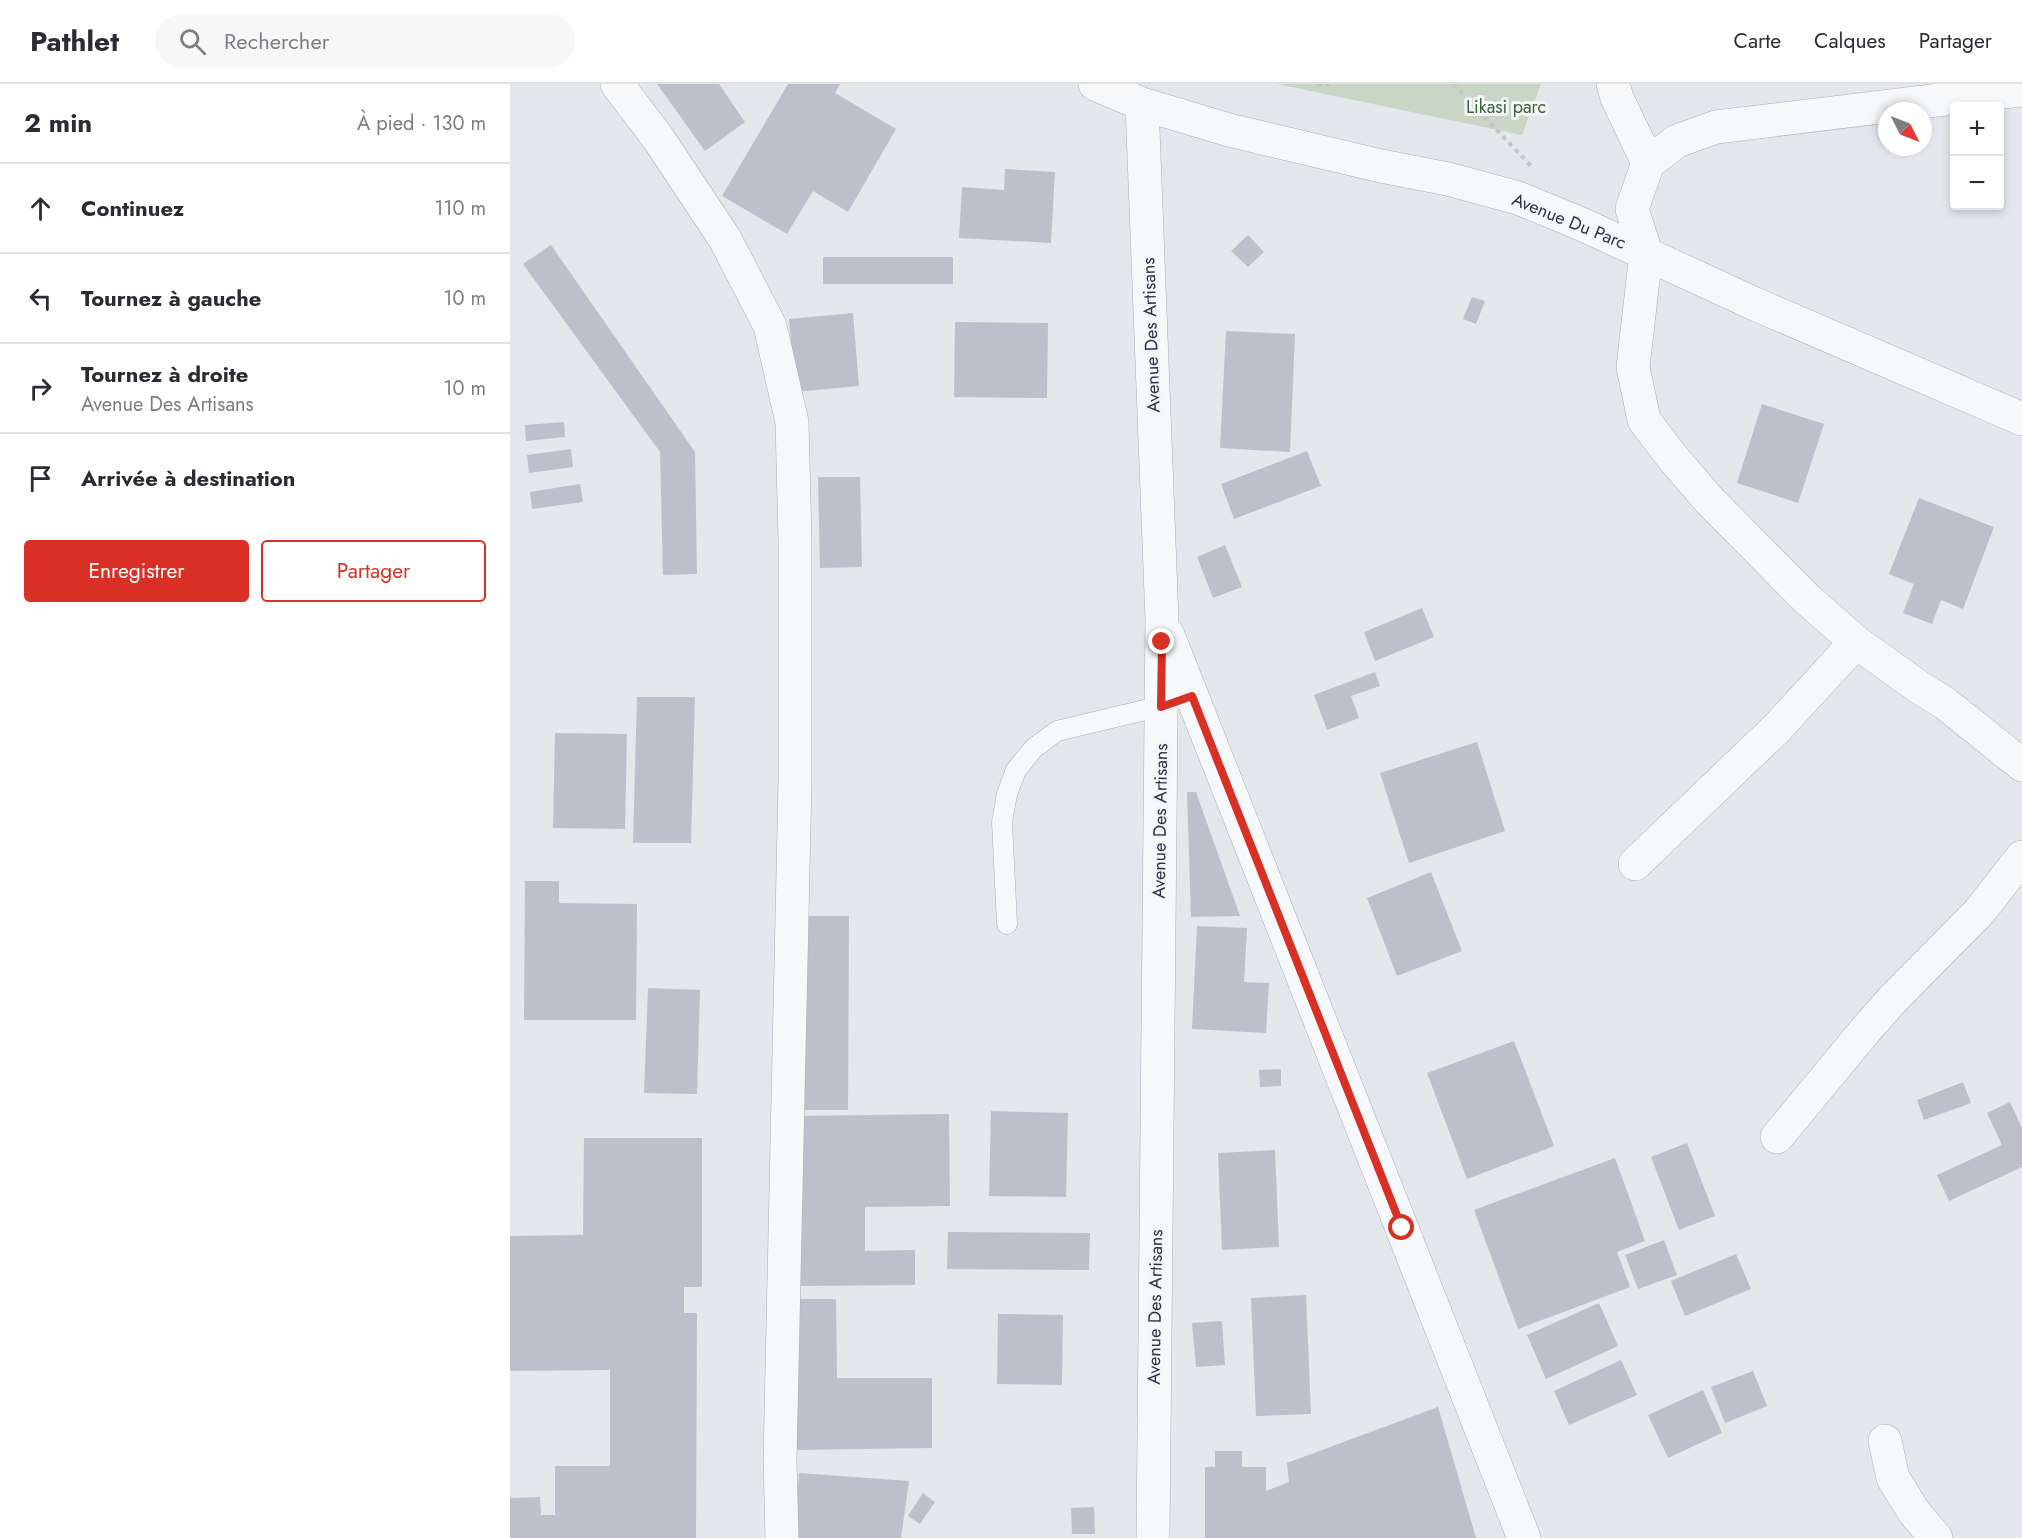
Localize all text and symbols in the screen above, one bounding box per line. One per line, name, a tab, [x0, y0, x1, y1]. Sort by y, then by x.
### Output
search box	[155, 14, 575, 68]
text: Pathlet	[30, 21, 119, 62]
icon: search	[176, 25, 209, 58]
text: Rechercher	[224, 25, 329, 57]
text: Carte	[1734, 26, 1781, 56]
text: Calques	[1814, 26, 1886, 56]
text: Partager	[1919, 26, 1992, 56]
park label: Likasi parc	[1466, 94, 1546, 120]
north arrow	[1878, 102, 1932, 156]
map controls	[1950, 102, 2004, 210]
button: +	[1950, 102, 2004, 156]
text: 2 min	[24, 104, 92, 142]
text: À pied · 130 m	[357, 109, 486, 138]
button: −	[1950, 156, 2004, 210]
street label: Avenue Du Parc	[1508, 186, 1630, 256]
icon: ahead	[24, 192, 57, 225]
text: Continuez	[81, 192, 184, 224]
text: 110 m	[434, 194, 486, 223]
street label: Avenue Des Artisans	[1135, 257, 1167, 413]
icon: left	[24, 282, 57, 315]
text: Tournez à gauche	[81, 282, 261, 314]
text: 10 m	[443, 284, 486, 313]
text: Tournez à droite	[81, 358, 248, 390]
icon: right	[24, 372, 57, 405]
text: 10 m	[443, 374, 486, 403]
text: Avenue Des Artisans	[81, 390, 254, 419]
icon: arrive	[24, 462, 57, 495]
text: Arrivée à destination	[81, 462, 295, 494]
button: Enregistrer	[24, 540, 249, 602]
button: Partager	[261, 540, 486, 602]
route end	[1148, 628, 1174, 654]
street label: Avenue Des Artisans	[1146, 743, 1174, 899]
route start	[1388, 1214, 1414, 1240]
street label: Avenue Des Artisans	[1141, 1229, 1169, 1385]

